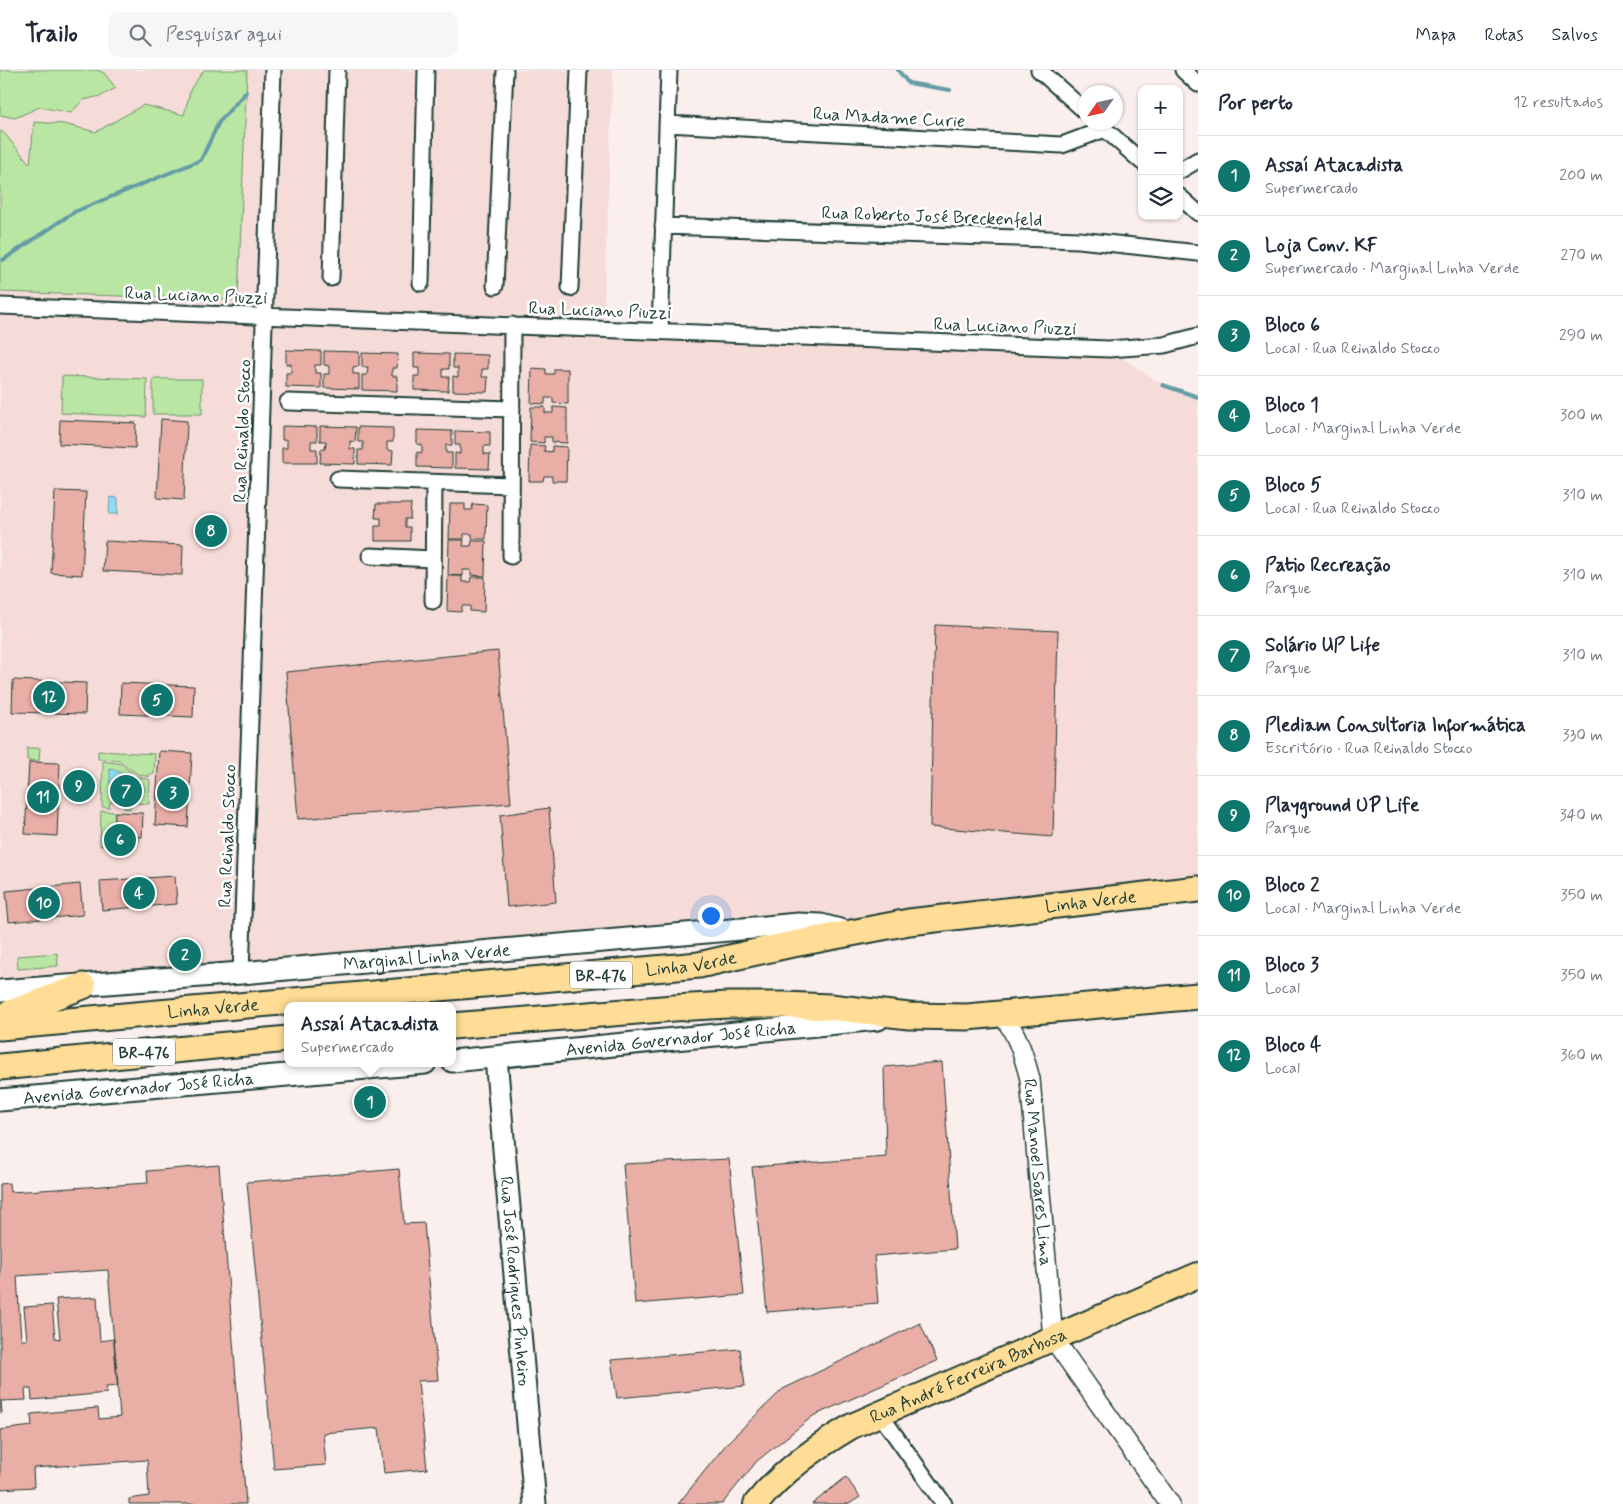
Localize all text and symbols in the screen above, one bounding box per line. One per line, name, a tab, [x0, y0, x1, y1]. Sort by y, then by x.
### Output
search box	[108, 12, 458, 57]
text: Trailo	[25, 19, 78, 50]
icon: search	[126, 21, 154, 49]
text: Pesquisar aqui	[166, 22, 282, 47]
text: Mapa	[1415, 23, 1456, 47]
text: Rotas	[1484, 23, 1524, 47]
text: Salvos	[1552, 23, 1598, 47]
north arrow	[1078, 85, 1123, 130]
map controls	[1138, 85, 1183, 220]
button: +	[1138, 85, 1183, 130]
text: Por perto	[1218, 89, 1293, 117]
text: 12 resultados	[1513, 92, 1603, 113]
street label: Rua Madame Curie	[812, 102, 966, 134]
button: −	[1138, 130, 1183, 175]
text: Assaí Atacadista	[1265, 153, 1403, 178]
text: 1	[1230, 165, 1238, 186]
text: 200 m	[1559, 165, 1603, 186]
button: layers	[1138, 175, 1183, 220]
text: Supermercado	[1265, 178, 1358, 199]
street label: Rua Roberto José Breckenfeld	[821, 201, 1043, 233]
text: Loja Conv. KF	[1265, 233, 1378, 258]
text: 2	[1230, 245, 1238, 266]
text: 270 m	[1560, 245, 1603, 266]
text: Supermercado · Marginal Linha Verde	[1265, 258, 1520, 279]
street label: Rua Luciano Piuzzi	[124, 282, 268, 310]
street label: Rua Luciano Piuzzi	[528, 297, 672, 325]
street label: Rua Luciano Piuzzi	[933, 313, 1077, 341]
text: Bloco 6	[1265, 313, 1320, 338]
text: 3	[1230, 325, 1238, 346]
text: 290 m	[1559, 325, 1603, 346]
text: Local · Rua Reinaldo Stocco	[1265, 338, 1440, 359]
street label: Rua Reinaldo Stocco	[228, 359, 257, 503]
text: Bloco 1	[1265, 393, 1319, 418]
text: 4	[1229, 405, 1239, 426]
text: 300 m	[1560, 405, 1603, 426]
text: Local · Marginal Linha Verde	[1265, 418, 1462, 439]
text: Bloco 5	[1265, 473, 1322, 498]
text: 5	[1229, 485, 1239, 506]
text: 310 m	[1562, 485, 1603, 506]
text: Local · Rua Reinaldo Stocco	[1265, 498, 1440, 519]
pin: 8	[195, 512, 227, 550]
text: Patio Recreação	[1265, 553, 1391, 578]
text: 6	[1230, 565, 1238, 586]
text: 310 m	[1562, 565, 1603, 586]
text: Parque	[1265, 578, 1311, 599]
text: Solário UP Life	[1265, 633, 1380, 658]
text: 7	[1229, 645, 1239, 666]
text: 310 m	[1562, 645, 1603, 666]
text: Parque	[1265, 658, 1311, 679]
pin: 12	[33, 678, 65, 716]
pin: 5	[141, 681, 173, 719]
text: Plediam Consultoria Informática	[1265, 713, 1526, 738]
text: 8	[1229, 725, 1239, 746]
text: 330 m	[1562, 725, 1603, 746]
text: Escritório · Rua Reinaldo Stocco	[1265, 738, 1473, 759]
street label: Rua Reinaldo Stocco	[213, 764, 242, 908]
pin: 9	[63, 767, 95, 805]
pin: 7	[110, 772, 142, 810]
pin: 3	[157, 774, 189, 812]
pin: 11	[27, 778, 59, 816]
text: Playground UP Life	[1265, 793, 1419, 818]
text: 9	[1230, 805, 1238, 826]
text: 340 m	[1559, 805, 1603, 826]
text: Parque	[1265, 818, 1311, 839]
pin: 6	[104, 821, 136, 859]
text: Bloco 2	[1265, 873, 1319, 898]
pin: 4	[123, 874, 155, 912]
pin: 10	[28, 884, 60, 922]
street label: Linha Verde	[1044, 885, 1138, 919]
text: 10	[1226, 885, 1242, 906]
text: 350 m	[1561, 885, 1603, 906]
text: Local · Marginal Linha Verde	[1265, 898, 1462, 919]
your location	[698, 903, 724, 929]
pin: 2	[169, 936, 201, 974]
street label: Marginal Linha Verde	[342, 938, 512, 977]
street label: Linha Verde	[645, 946, 739, 983]
text: Bloco 3	[1265, 953, 1319, 978]
road number: BR-476	[570, 962, 632, 988]
text: 11	[1227, 965, 1241, 986]
text: 350 m	[1561, 965, 1603, 986]
text: Local	[1265, 978, 1300, 999]
street label: Linha Verde	[167, 993, 260, 1025]
popup	[284, 1002, 456, 1067]
text: Assaí Atacadista	[301, 1012, 439, 1037]
street label: Avenida Governador José Richa	[564, 1016, 797, 1063]
text: Bloco 4	[1265, 1033, 1321, 1058]
text: Supermercado	[301, 1037, 394, 1058]
road number: BR-476	[113, 1039, 175, 1066]
text: 12	[1226, 1045, 1242, 1066]
text: 360 m	[1560, 1045, 1603, 1066]
text: Local	[1265, 1058, 1300, 1079]
street label: Avenida Governador José Richa	[22, 1067, 255, 1111]
street label: Rua Manoel Soares Lima	[1017, 1078, 1058, 1267]
pin: 1	[354, 1083, 386, 1121]
street label: Rua José Rodrigues Pinheiro	[493, 1175, 536, 1387]
street label: Rua André Ferreira Barbosa	[866, 1323, 1071, 1430]

